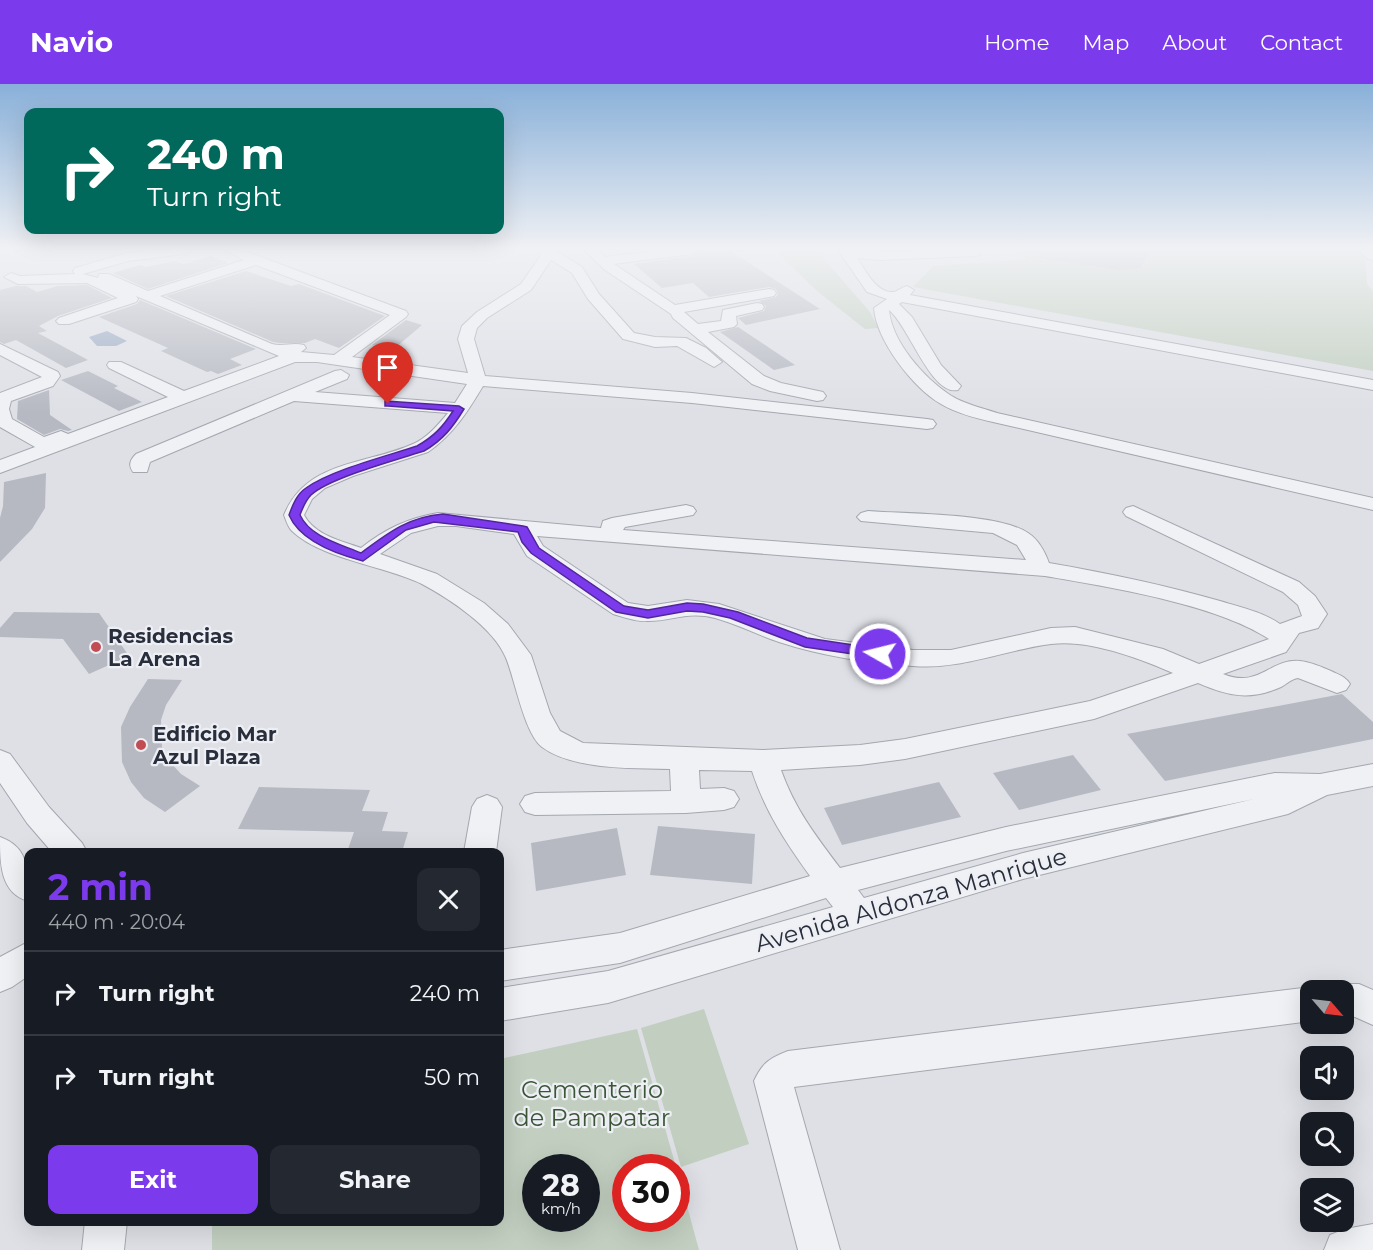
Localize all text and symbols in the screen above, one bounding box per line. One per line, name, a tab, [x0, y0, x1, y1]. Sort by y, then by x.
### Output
text: Navio	[30, 25, 113, 59]
text: Home	[984, 30, 1049, 55]
text: Map	[1082, 30, 1129, 55]
text: About	[1162, 30, 1227, 55]
text: Contact	[1260, 30, 1343, 55]
text: 240 m	[147, 128, 285, 180]
icon: right	[48, 132, 126, 210]
text: Turn right	[147, 180, 282, 213]
pin	[362, 342, 413, 404]
icon: arrive	[371, 351, 404, 384]
position arrow	[848, 622, 912, 686]
place label: Residencias La Arena	[108, 624, 233, 671]
marker: Residencias La Arena	[89, 640, 103, 654]
place label: Edificio Mar Azul Plaza	[152, 722, 277, 769]
marker: Edificio Mar Azul Plaza	[134, 738, 148, 752]
street label: Avenida Aldonza Manrique	[752, 841, 1070, 958]
text: 2 min	[48, 865, 153, 909]
button: close	[417, 868, 480, 931]
text: 440 m · 20:04	[48, 910, 185, 934]
icon: right	[48, 977, 81, 1010]
text: Turn right	[99, 980, 214, 1007]
text: 240 m	[410, 980, 480, 1007]
north arrow	[1300, 980, 1354, 1034]
map controls	[1300, 980, 1354, 1232]
button: sound	[1300, 1046, 1354, 1100]
icon: right	[48, 1061, 81, 1094]
text: Turn right	[99, 1064, 214, 1091]
text: 50 m	[424, 1064, 480, 1091]
park label: Cementerio de Pampatar	[514, 1075, 670, 1132]
button: search	[1300, 1112, 1354, 1166]
button: Exit	[48, 1145, 258, 1214]
button: Share	[270, 1145, 480, 1214]
speed limit sign: 30	[612, 1154, 690, 1232]
text: 28	[542, 1167, 580, 1204]
button: layers	[1300, 1178, 1354, 1232]
text: km/h	[541, 1199, 581, 1218]

